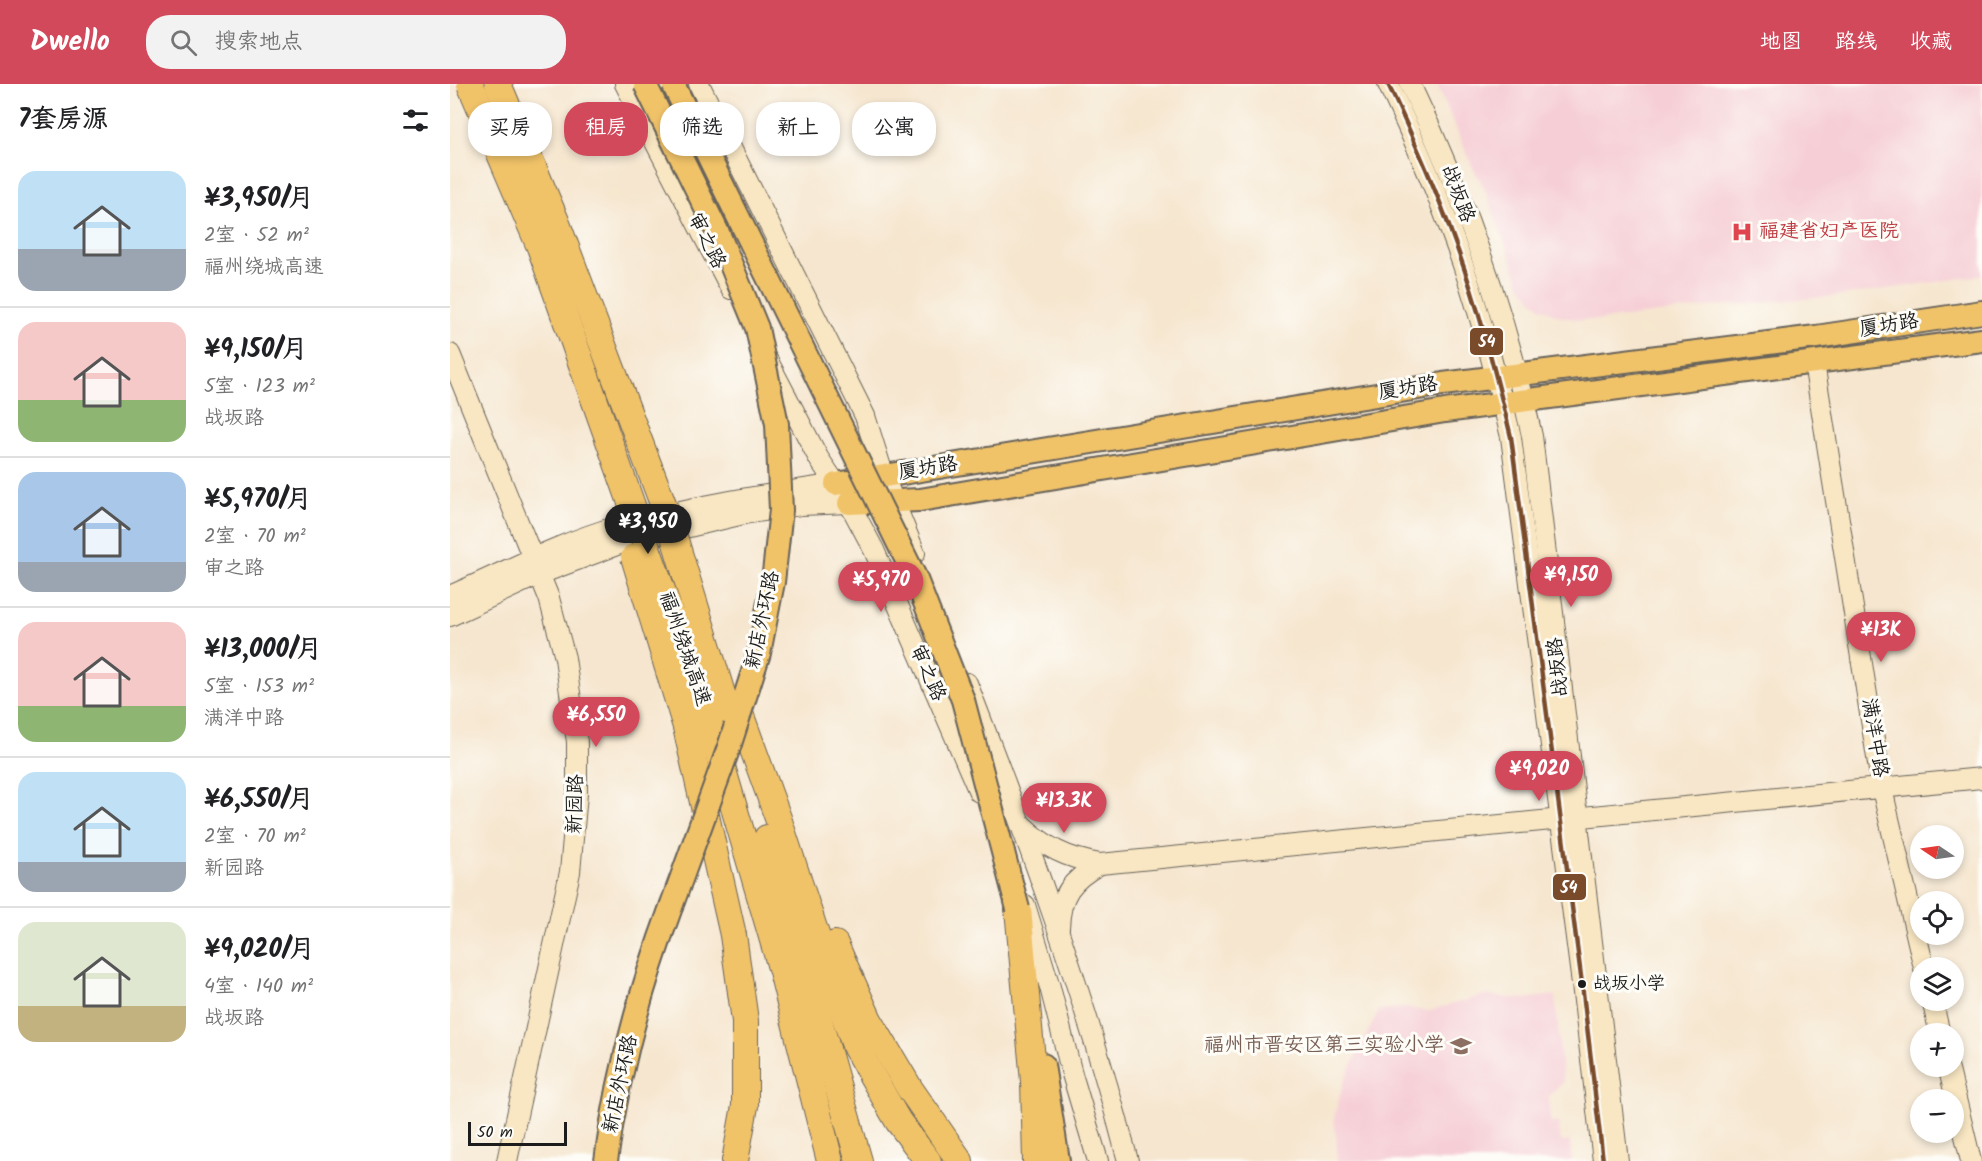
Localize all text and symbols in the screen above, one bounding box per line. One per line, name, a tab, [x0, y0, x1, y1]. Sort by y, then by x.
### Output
search box	[146, 15, 566, 69]
text: Dwello	[30, 20, 110, 65]
text: 搜索地点	[215, 25, 303, 60]
icon: search	[167, 26, 200, 59]
text: 地图	[1760, 26, 1802, 59]
text: 路线	[1835, 26, 1877, 59]
text: 收藏	[1910, 26, 1952, 59]
text: 7套房源	[18, 99, 108, 141]
chip: 买房	[468, 102, 552, 156]
chip: 租房	[564, 102, 648, 156]
chip: 筛选	[660, 102, 744, 156]
chip: 新上	[756, 102, 840, 156]
chip: 公寓	[852, 102, 936, 156]
icon: filters	[399, 104, 432, 137]
street label: 战坂路	[1431, 160, 1483, 229]
text: ¥3,950/月	[204, 178, 314, 220]
icon: home	[66, 195, 138, 267]
street label: 审之路	[678, 207, 734, 276]
place label: 福建省妇产医院	[1759, 216, 1899, 248]
text: 2室 · 52 m²	[204, 220, 309, 252]
hospital icon: 福建省妇产医院	[1730, 220, 1754, 244]
text: 福州绕城高速	[204, 252, 324, 284]
street label: 厦坊路	[1857, 305, 1922, 346]
line badge: 54	[1469, 327, 1504, 356]
text: ¥9,150/月	[204, 329, 308, 371]
text: 54	[1478, 330, 1496, 355]
icon: home	[66, 346, 138, 418]
street label: 厦坊路	[1376, 368, 1441, 409]
text: 5室 · 123 m²	[204, 371, 315, 403]
text: 战坂路	[204, 403, 264, 435]
street label: 厦坊路	[896, 448, 961, 489]
text: ¥5,970/月	[204, 479, 312, 521]
icon: home	[66, 496, 138, 568]
pin: ¥3,950	[599, 504, 697, 555]
text: ¥3,950	[619, 507, 677, 539]
text: 2室 · 70 m²	[204, 521, 306, 553]
text: 审之路	[204, 553, 264, 585]
pin: ¥9,150	[1522, 557, 1620, 608]
text: ¥9,150	[1544, 560, 1598, 592]
pin: ¥5,970	[832, 562, 930, 613]
text: ¥5,970	[852, 565, 910, 597]
street label: 新店外环路	[737, 567, 789, 672]
street label: 福州绕城高速	[649, 587, 719, 711]
pin: ¥13K	[1845, 612, 1917, 663]
text: ¥13K	[1860, 615, 1902, 647]
text: ¥13,000/月	[204, 629, 322, 671]
street label: 战坂路	[1539, 634, 1579, 699]
street label: 审之路	[900, 639, 954, 708]
icon: home	[66, 646, 138, 718]
text: 5室 · 153 m²	[204, 671, 314, 703]
street label: 满洋中路	[1852, 696, 1896, 781]
pin: ¥6,550	[547, 697, 645, 748]
text: ¥6,550	[567, 700, 625, 732]
text: 满洋中路	[204, 703, 284, 735]
pin: ¥9,020	[1490, 751, 1588, 802]
text: ¥9,020	[1509, 754, 1569, 786]
street label: 新园路	[559, 772, 593, 835]
text: ¥6,550/月	[204, 779, 314, 821]
pin: ¥13.3K	[1015, 783, 1113, 834]
text: ¥13.3K	[1036, 786, 1093, 818]
icon: home	[66, 796, 138, 868]
text: 2室 · 70 m²	[204, 821, 306, 853]
north arrow	[1910, 825, 1964, 879]
map controls	[1910, 825, 1964, 1143]
text: 新园路	[204, 853, 264, 885]
line badge: 54	[1552, 873, 1587, 901]
text: 54	[1560, 876, 1578, 901]
button: locate	[1910, 891, 1964, 945]
text: ¥9,020/月	[204, 929, 315, 971]
icon: home	[66, 946, 138, 1018]
button: layers	[1910, 957, 1964, 1011]
place label: 战坂小学	[1593, 970, 1665, 999]
text: 4室 · 140 m²	[204, 971, 313, 1003]
marker: 战坂小学	[1576, 978, 1588, 990]
text: 战坂路	[204, 1003, 264, 1035]
button: +	[1910, 1023, 1964, 1077]
place label: 福州市晋安区第三实验小学	[1204, 1030, 1444, 1062]
street label: 新店外环路	[595, 1031, 647, 1136]
school or university icon: 福州市晋安区第三实验小学	[1449, 1034, 1473, 1058]
button: −	[1910, 1089, 1964, 1143]
scale bar	[468, 1119, 567, 1146]
text: 50 m	[477, 1120, 513, 1145]

